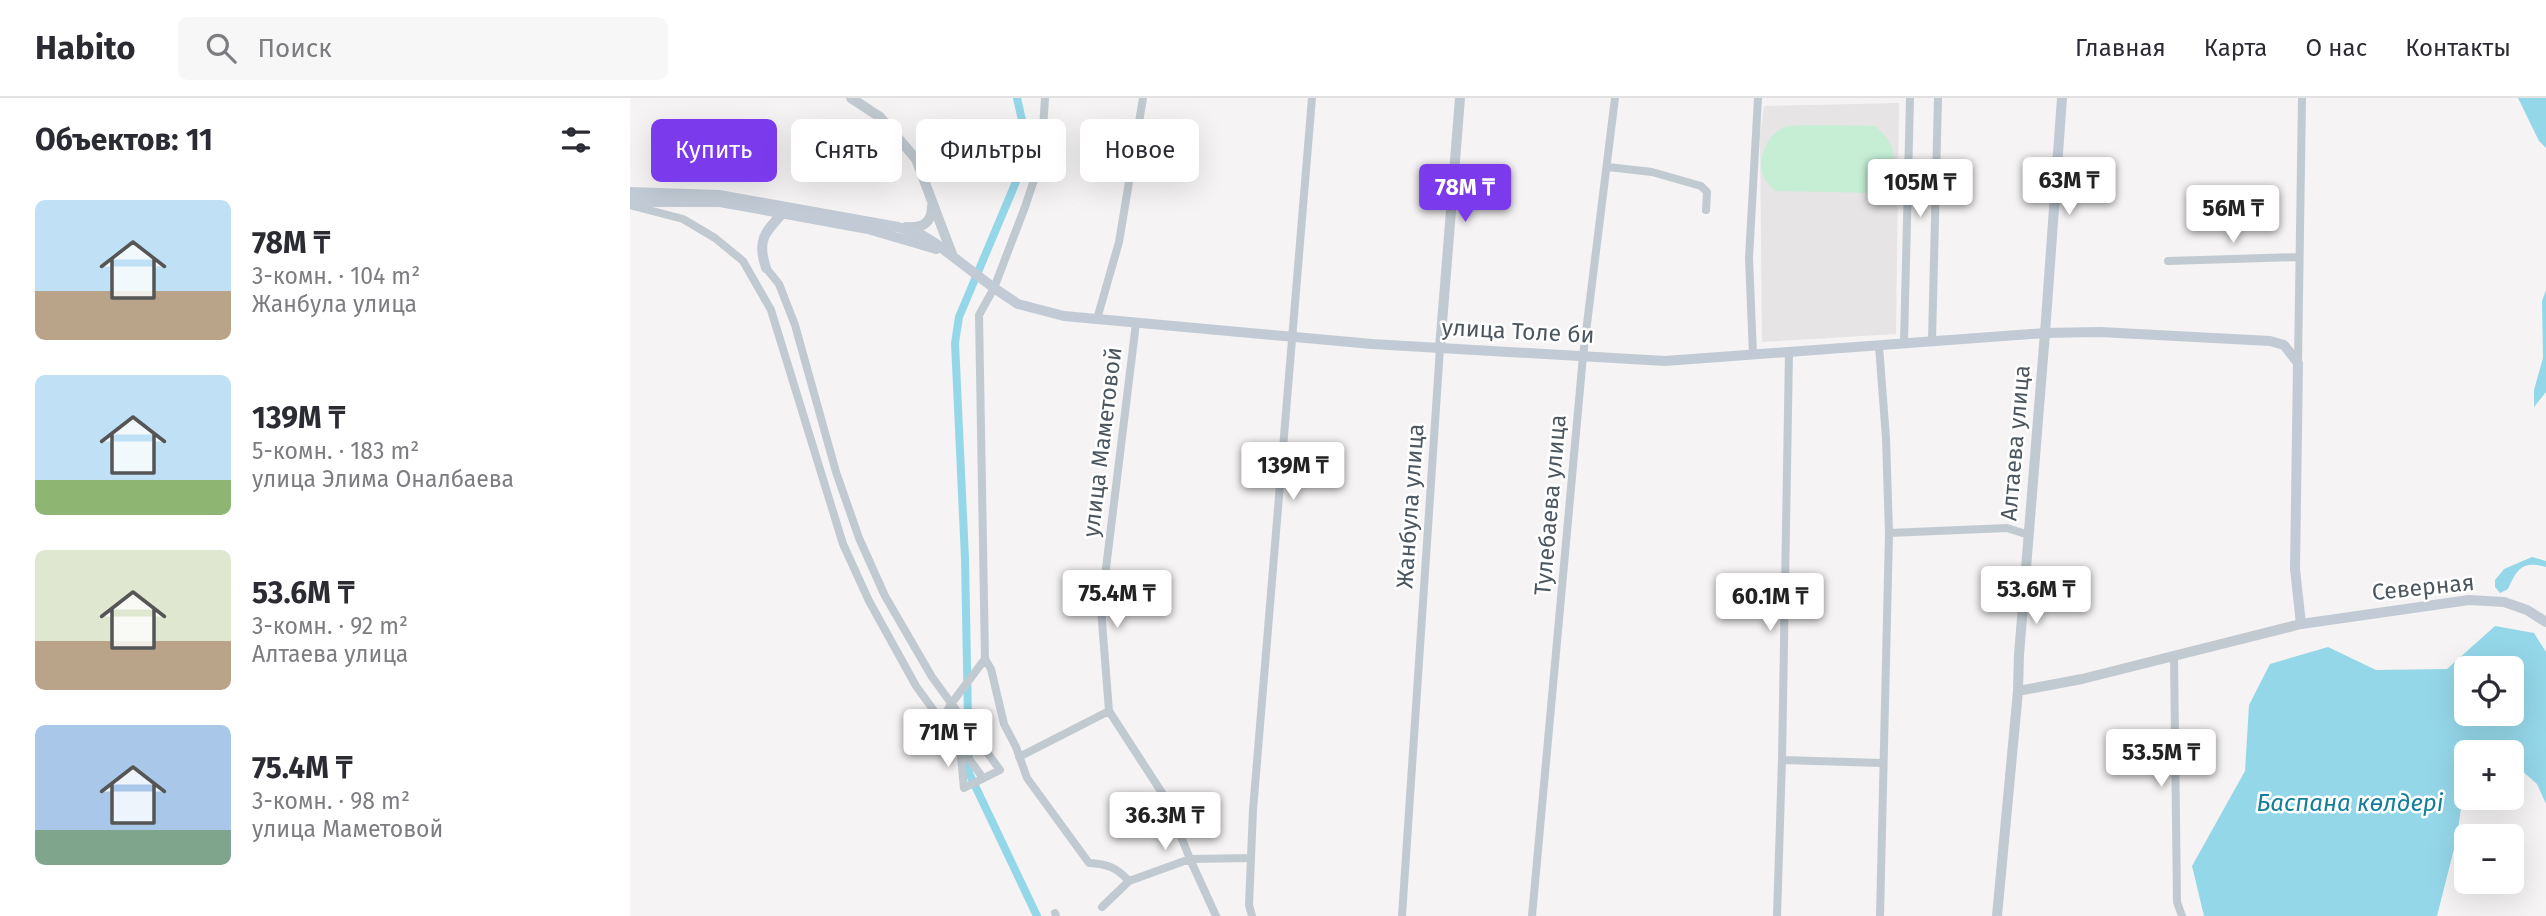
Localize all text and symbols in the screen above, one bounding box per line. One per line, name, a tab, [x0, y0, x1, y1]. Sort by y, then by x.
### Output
search box	[178, 17, 668, 80]
text: Habito	[35, 28, 136, 68]
icon: search	[202, 29, 240, 67]
text: Поиск	[258, 33, 332, 64]
text: Главная	[2075, 34, 2166, 62]
text: Карта	[2204, 34, 2267, 62]
text: О нас	[2305, 34, 2367, 62]
text: Контакты	[2405, 34, 2511, 62]
chip: Купить	[651, 119, 777, 182]
chip: Снять	[791, 119, 902, 182]
chip: Фильтры	[916, 119, 1066, 182]
chip: Новое	[1080, 119, 1199, 182]
icon: filters	[557, 121, 595, 159]
text: Объектов: 11	[35, 122, 213, 158]
pin: 63M ₸	[2020, 158, 2118, 217]
pin: 105M ₸	[1863, 159, 1977, 219]
pin: 78M ₸	[1416, 164, 1514, 224]
text: 63M ₸	[2039, 166, 2099, 194]
text: 105M ₸	[1884, 168, 1956, 196]
text: 78M ₸	[1435, 173, 1495, 201]
pin: 56M ₸	[2184, 186, 2282, 245]
text: 56M ₸	[2202, 194, 2264, 222]
text: 78M ₸	[252, 225, 330, 261]
icon: home	[91, 228, 175, 312]
text: 3-комн. · 104 m²	[252, 262, 420, 290]
text: Жанбула улица	[252, 290, 417, 318]
street label: улица Толе би	[1441, 313, 1595, 349]
street label: улица Маметовой	[1076, 345, 1128, 539]
street label: Алтаева улица	[1994, 364, 2036, 522]
text: 139M ₸	[252, 400, 345, 436]
icon: home	[91, 403, 175, 487]
street label: Тулебаева улица	[1528, 413, 1572, 597]
street label: Жанбула улица	[1390, 423, 1430, 589]
text: 5-комн. · 183 m²	[252, 437, 419, 465]
pin: 139M ₸	[1236, 442, 1350, 502]
text: 139M ₸	[1257, 451, 1329, 479]
text: улица Элима Оналбаева	[252, 465, 514, 493]
pin: 53.6M ₸	[1971, 566, 2101, 626]
street label: Северная	[2370, 568, 2476, 606]
pin: 75.4M ₸	[1052, 570, 1182, 630]
pin: 60.1M ₸	[1705, 574, 1835, 633]
text: 53.6M ₸	[252, 575, 354, 611]
text: 53.6M ₸	[1997, 575, 2075, 603]
icon: home	[91, 578, 175, 662]
text: 75.4M ₸	[1079, 579, 1155, 607]
text: 60.1M ₸	[1732, 582, 1808, 610]
text: 3-комн. · 92 m²	[252, 612, 408, 640]
text: Алтаева улица	[252, 640, 408, 668]
map controls	[2454, 656, 2524, 894]
button: locate	[2454, 656, 2524, 726]
pin: 71M ₸	[899, 710, 997, 769]
text: 71M ₸	[919, 718, 977, 746]
pin: 53.5M ₸	[2096, 730, 2226, 789]
text: 53.5M ₸	[2122, 738, 2200, 766]
button: +	[2454, 740, 2524, 810]
text: 75.4M ₸	[252, 750, 352, 786]
icon: home	[91, 753, 175, 837]
text: 3-комн. · 98 m²	[252, 787, 410, 815]
water label: Баспана көлдері	[2257, 789, 2444, 817]
pin: 36.3M ₸	[1100, 792, 1230, 852]
text: 36.3M ₸	[1126, 801, 1204, 829]
text: улица Маметовой	[252, 815, 443, 843]
button: −	[2454, 824, 2524, 894]

